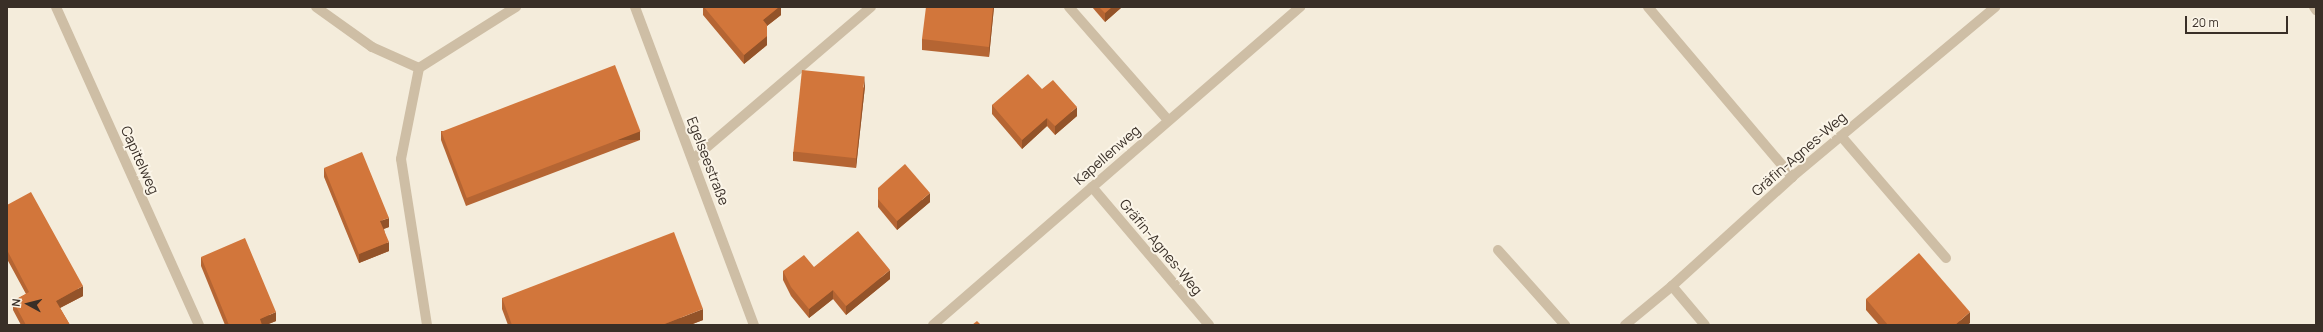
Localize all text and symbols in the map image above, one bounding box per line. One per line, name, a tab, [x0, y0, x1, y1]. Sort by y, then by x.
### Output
scale bar	[2187, 8, 2290, 34]
text: 20 m	[2192, 14, 2219, 31]
street label: Gräfin-Agnes-Weg	[1748, 108, 1850, 200]
street label: Egelseestraße	[683, 114, 733, 208]
street label: Kapellenweg	[1070, 122, 1144, 188]
street label: Capitelweg	[117, 123, 163, 197]
street label: Gräfin-Agnes-Weg	[1116, 196, 1206, 298]
north arrow	[8, 284, 48, 324]
text: N	[8, 298, 24, 307]

